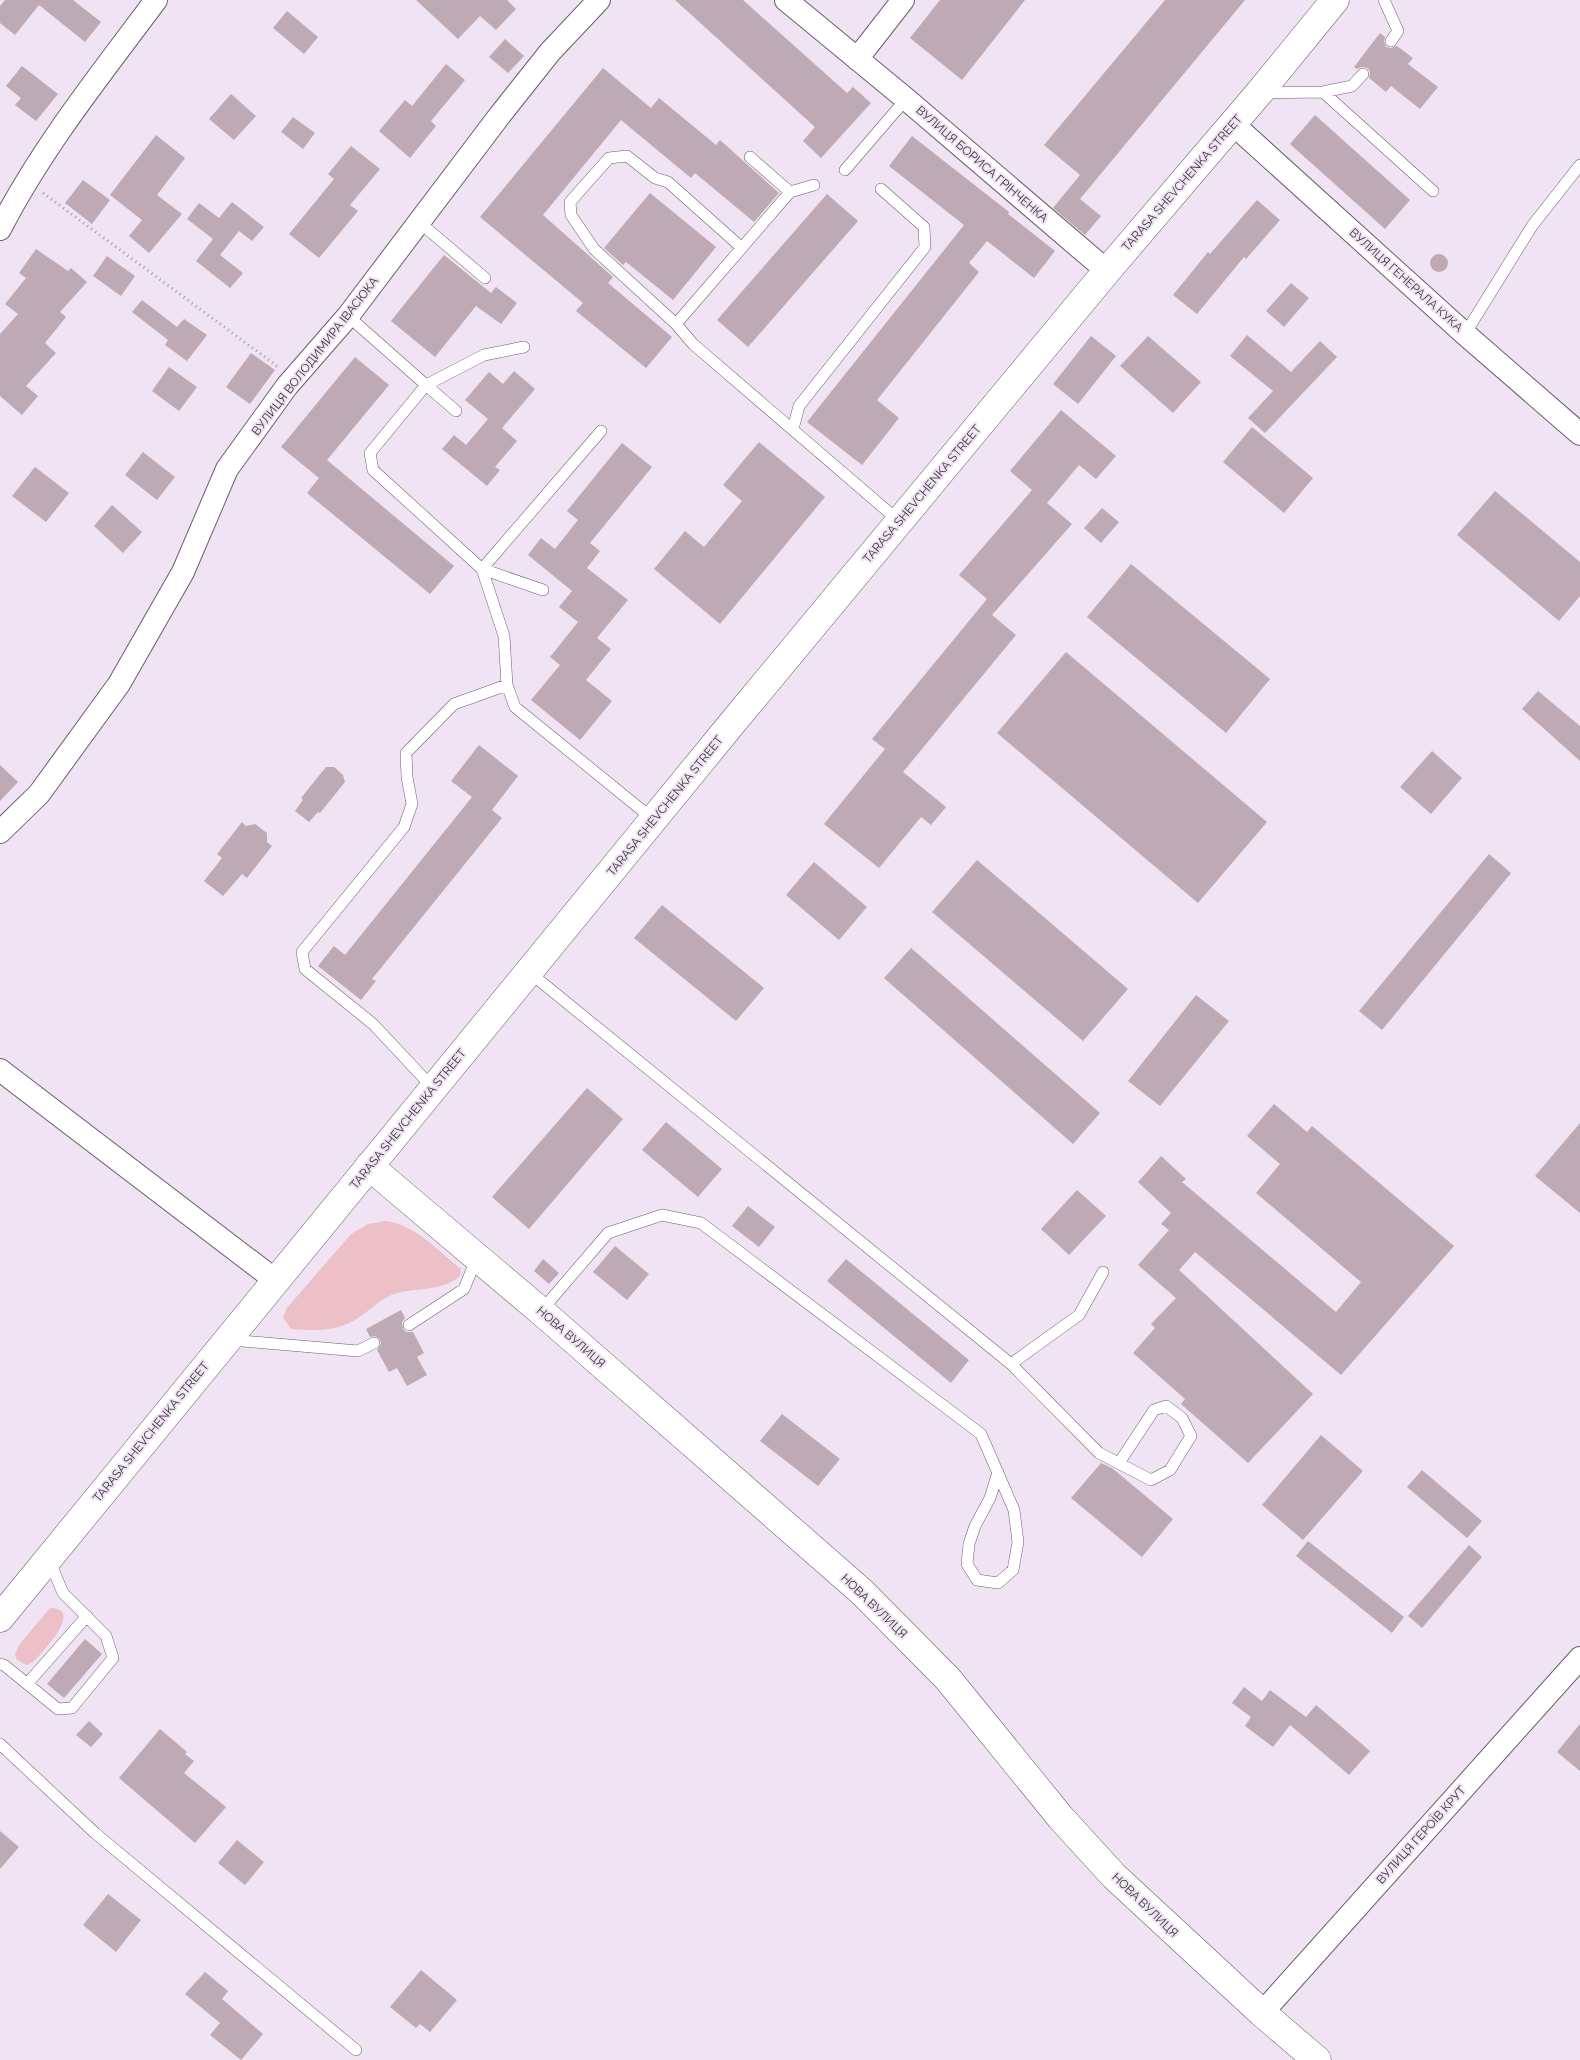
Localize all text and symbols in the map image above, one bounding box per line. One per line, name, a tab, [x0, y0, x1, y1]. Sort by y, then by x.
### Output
street label: ВУЛИЦЯ БОРИСА ГРІНЧЕНКА	[913, 103, 1051, 225]
street label: TARASA SHEVCHENKA STREET	[1119, 111, 1246, 254]
street label: ВУЛИЦЯ ГЕНЕРАЛА КУКА	[1346, 225, 1466, 335]
street label: ВУЛИЦЯ ВОЛОДИМИРА ІВАСЮКА	[249, 274, 381, 438]
street label: TARASA SHEVCHENKA STREET	[860, 422, 984, 566]
street label: TARASA SHEVCHENKA STREET	[604, 733, 726, 879]
street label: TARASA SHEVCHENKA STREET	[347, 1046, 469, 1192]
street label: НОВА ВУЛИЦЯ	[534, 1303, 608, 1371]
street label: TARASA SHEVCHENKA STREET	[90, 1359, 212, 1505]
street label: НОВА ВУЛИЦЯ	[838, 1571, 910, 1641]
street label: ВУЛИЦЯ ГЕРОЇВ КРУТ	[1373, 1783, 1469, 1887]
street label: НОВА ВУЛИЦЯ	[1109, 1870, 1181, 1940]

